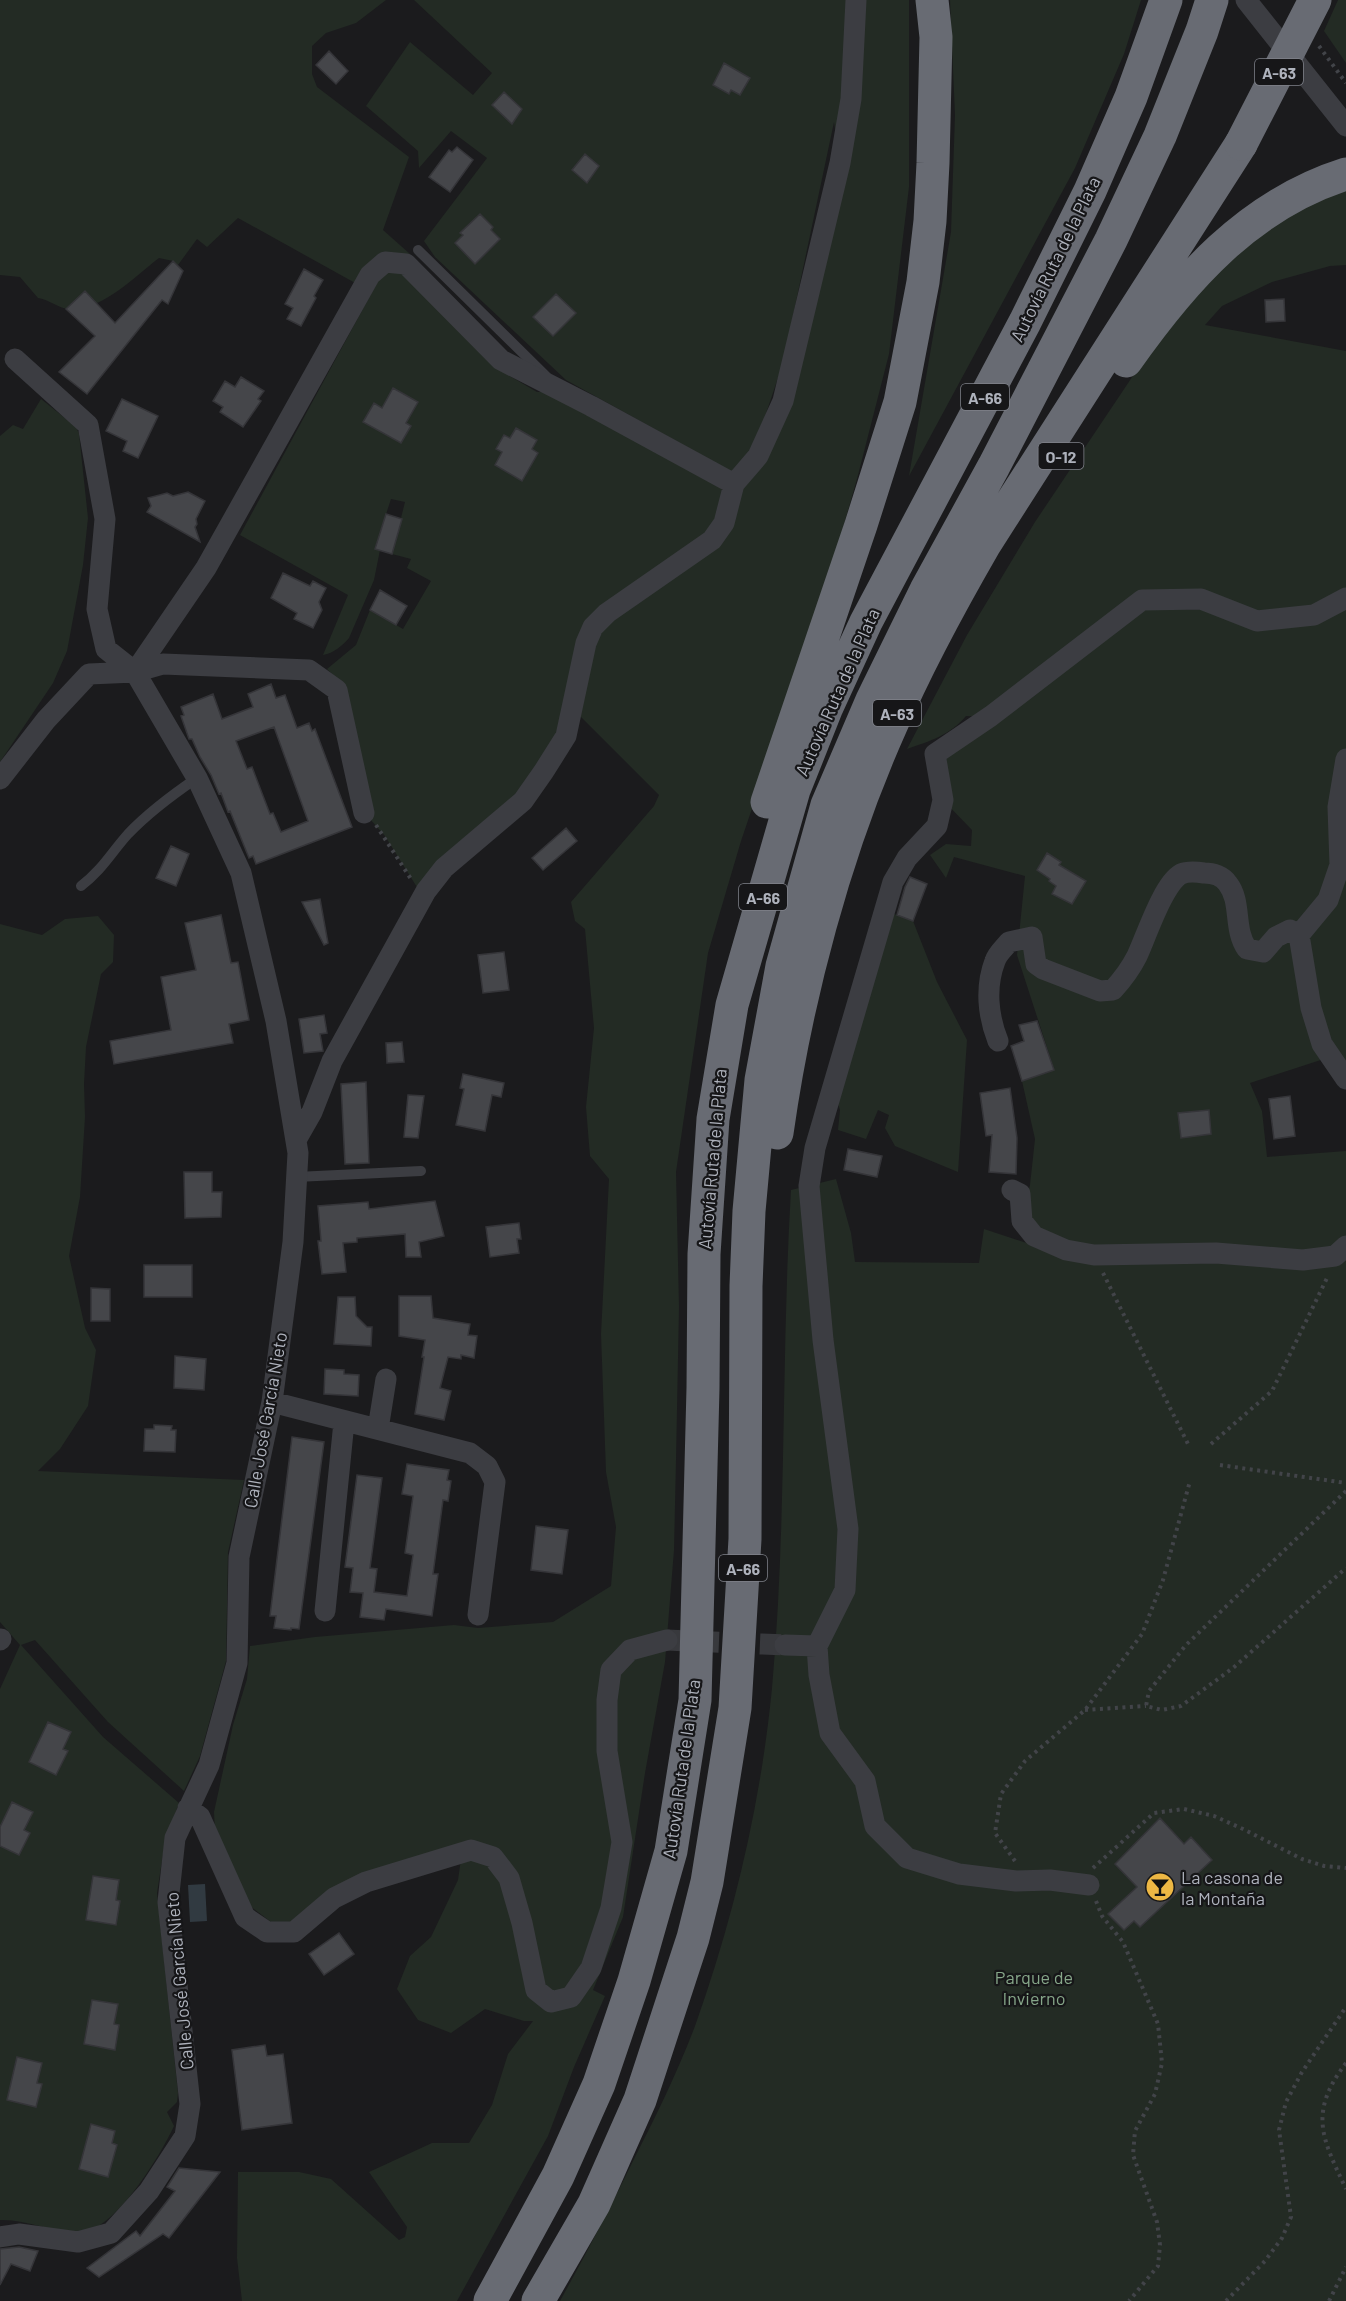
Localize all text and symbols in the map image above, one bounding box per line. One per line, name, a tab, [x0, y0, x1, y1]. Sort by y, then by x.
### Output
road number: A-63	[1255, 59, 1303, 85]
street label: Autovía Ruta de la Plata	[1005, 173, 1105, 345]
road number: A-66	[961, 384, 1009, 410]
road number: O-12	[1038, 443, 1084, 469]
street label: Autovía Ruta de la Plata	[790, 605, 884, 779]
road number: A-63	[873, 700, 921, 726]
road number: A-66	[739, 884, 787, 910]
street label: Autovía Ruta de la Plata	[693, 1068, 731, 1250]
street label: Calle José García Nieto	[239, 1330, 291, 1510]
road number: A-66	[719, 1555, 767, 1581]
street label: Autovía Ruta de la Plata	[658, 1678, 704, 1860]
place label: La casona de la Montaña	[1181, 1866, 1283, 1909]
bar icon: La casona de la Montaña	[1144, 1871, 1176, 1903]
street label: Calle José García Nieto	[160, 1891, 198, 2071]
park label: Parque de Invierno	[995, 1966, 1073, 2009]

